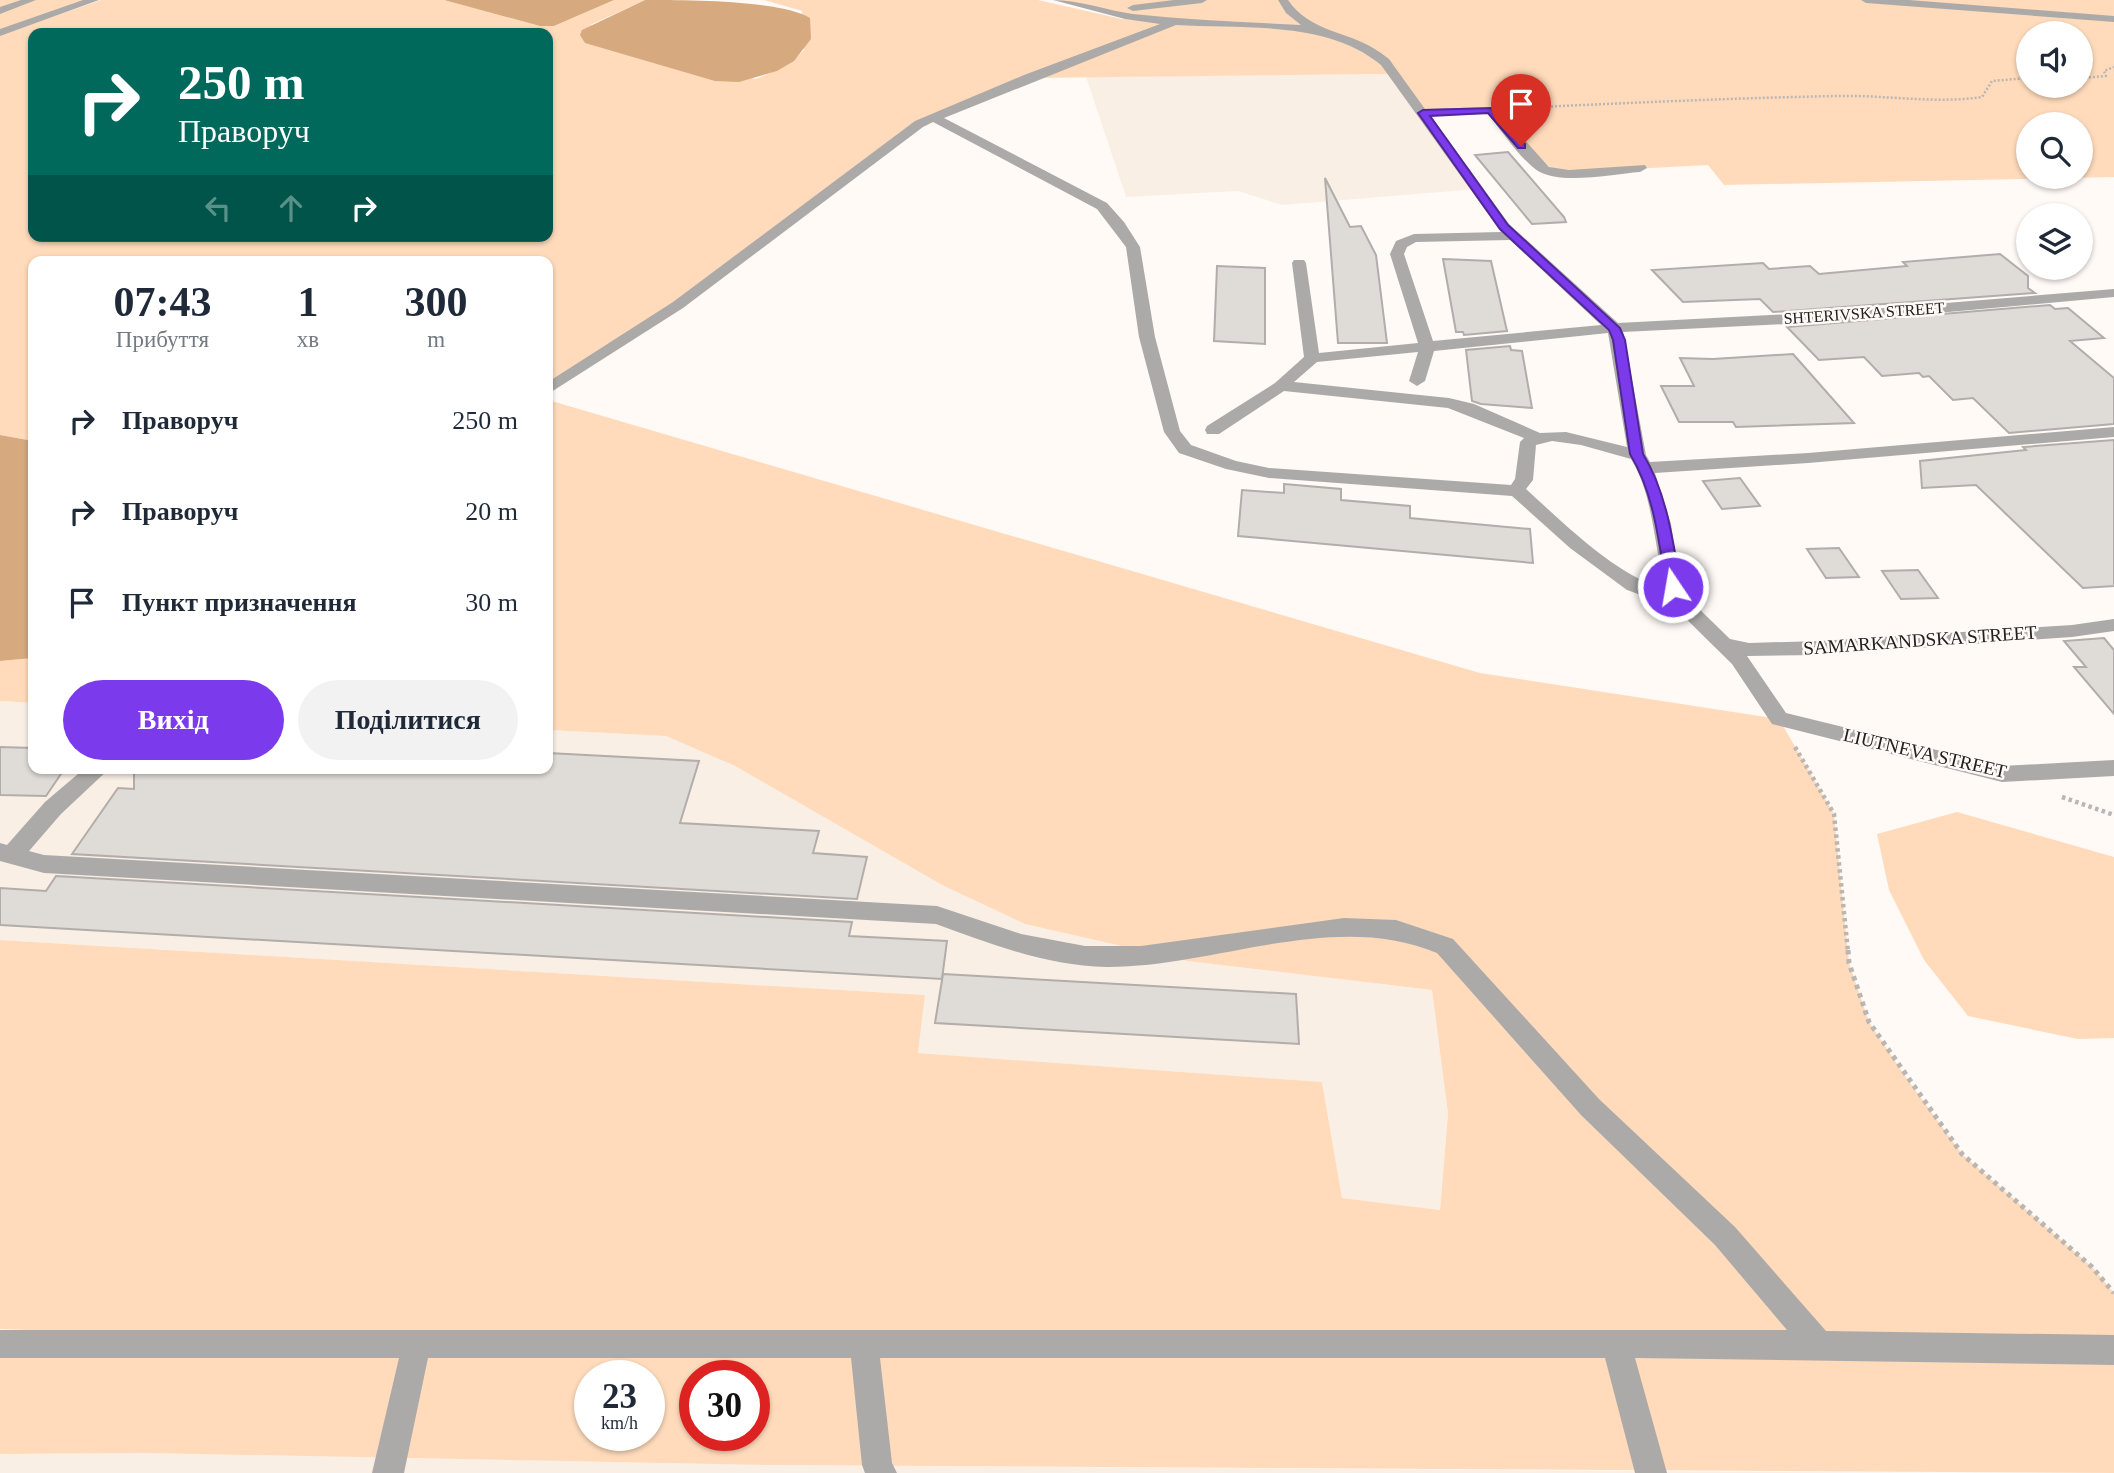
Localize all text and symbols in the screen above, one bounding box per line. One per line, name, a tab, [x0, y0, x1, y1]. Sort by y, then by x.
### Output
map controls	[2016, 21, 2093, 280]
button: sound	[2016, 21, 2093, 98]
text: 250 m	[178, 55, 305, 110]
icon: right	[63, 56, 154, 147]
pin	[1491, 74, 1551, 146]
icon: arrive	[1502, 85, 1540, 123]
button: search	[2016, 112, 2093, 189]
text: Праворуч	[178, 113, 310, 149]
icon: left	[199, 189, 237, 227]
icon: ahead	[272, 189, 310, 227]
icon: right	[345, 189, 383, 227]
button: layers	[2016, 203, 2093, 280]
text: 07:43	[113, 279, 211, 325]
text: 1	[298, 279, 319, 325]
text: 300	[405, 279, 468, 325]
street label: SHTERIVSKA STREET	[1783, 299, 1945, 327]
text: Прибуття	[116, 327, 209, 352]
text: хв	[297, 327, 319, 352]
text: m	[427, 327, 445, 352]
icon: right	[63, 402, 101, 440]
text: Праворуч	[122, 406, 238, 435]
text: 250 m	[452, 406, 518, 435]
icon: right	[63, 493, 101, 531]
text: Праворуч	[122, 497, 238, 526]
text: 20 m	[465, 497, 518, 526]
position arrow	[1636, 550, 1710, 624]
icon: arrive	[63, 584, 101, 622]
text: Пункт призначення	[122, 588, 357, 617]
text: 30 m	[465, 588, 518, 617]
street label: SAMARKANDSKA STREET	[1803, 621, 2038, 659]
button: Вихід	[63, 680, 284, 760]
button: Поділитися	[298, 680, 518, 760]
street label: LIUTNEVA STREET	[1841, 724, 2009, 782]
speed limit sign: 30	[679, 1360, 770, 1451]
text: 23	[602, 1377, 637, 1416]
text: km/h	[601, 1413, 638, 1433]

